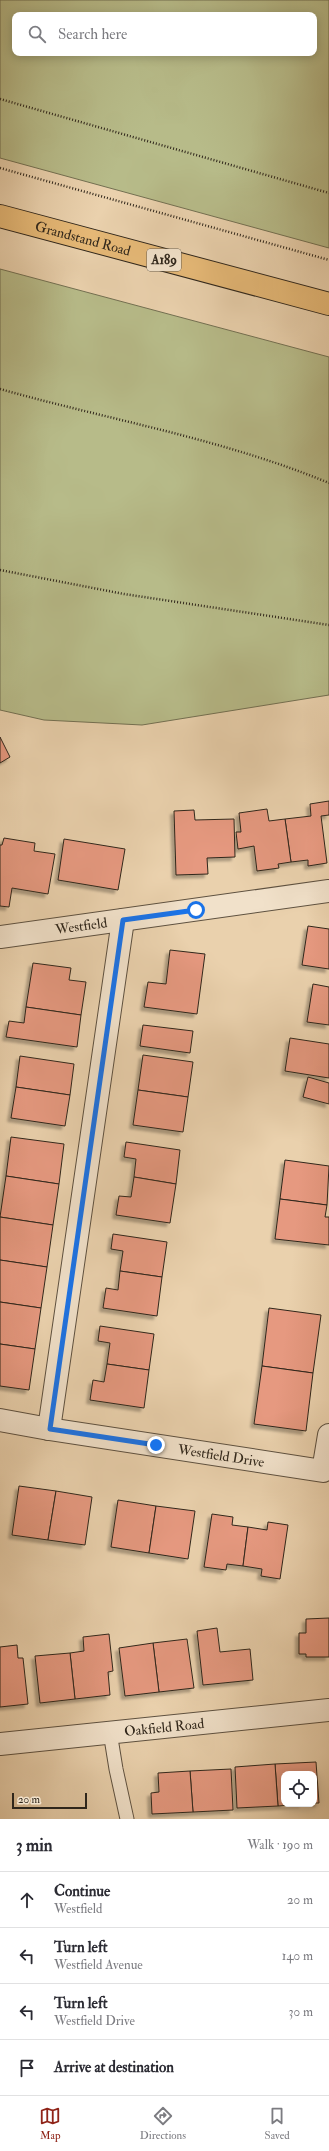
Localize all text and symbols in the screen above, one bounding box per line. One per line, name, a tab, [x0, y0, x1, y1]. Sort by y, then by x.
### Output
search box	[12, 12, 317, 56]
icon: search	[26, 23, 48, 45]
text: Search here	[58, 25, 127, 44]
street label: Grandstand Road	[33, 217, 133, 259]
road number: A189	[147, 249, 181, 271]
route start	[187, 901, 205, 919]
street label: Westfield	[53, 914, 108, 938]
route end	[147, 1436, 165, 1454]
street label: Westfield Drive	[176, 1440, 266, 1470]
street label: Oakfield Road	[123, 1714, 205, 1740]
map controls	[281, 1771, 317, 1807]
button: locate	[281, 1771, 317, 1807]
scale bar	[12, 1791, 87, 1810]
text: 20 m	[18, 1793, 40, 1806]
text: 3 min	[16, 1835, 53, 1856]
text: Walk · 190 m	[247, 1837, 313, 1853]
text: Continue	[54, 1882, 110, 1901]
icon: ahead	[16, 1889, 38, 1911]
text: 20 m	[287, 1892, 313, 1908]
text: Westfield	[54, 1901, 102, 1917]
text: Turn left	[54, 1938, 108, 1957]
icon: left	[16, 1945, 38, 1967]
text: 140 m	[282, 1948, 313, 1964]
text: Westfield Avenue	[54, 1957, 143, 1973]
text: Turn left	[54, 1994, 108, 2013]
icon: left	[16, 2001, 38, 2023]
text: 30 m	[289, 2004, 313, 2020]
text: Westfield Drive	[54, 2013, 135, 2029]
icon: arrive	[16, 2057, 38, 2079]
text: Arrive at destination	[54, 2058, 174, 2077]
tab: Map	[39, 2105, 61, 2142]
tab: Directions	[140, 2105, 186, 2142]
tab: Saved	[265, 2105, 290, 2142]

